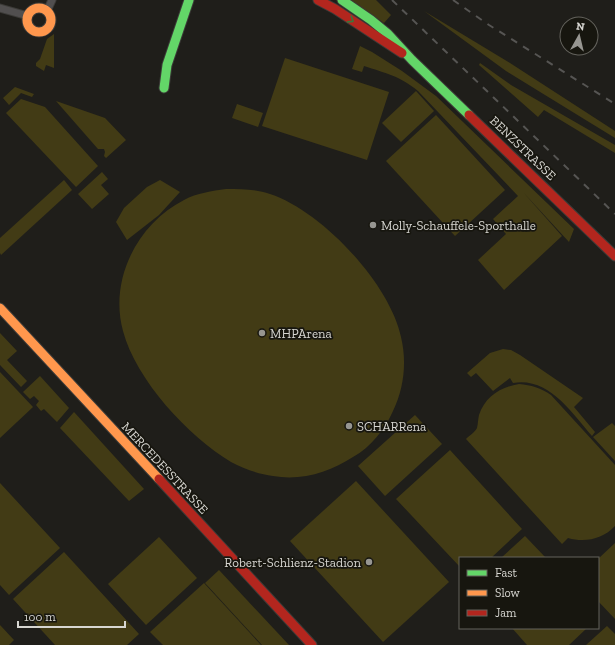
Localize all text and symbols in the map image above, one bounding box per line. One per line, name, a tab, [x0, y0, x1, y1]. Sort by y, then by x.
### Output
one-way arrow	[347, 15, 354, 22]
north arrow	[559, 16, 599, 56]
text: N	[575, 20, 586, 34]
street label: BENZSTRASSE	[487, 113, 559, 183]
place label: Molly-Schauffele-Sporthalle	[381, 218, 536, 233]
marker: Molly-Schauffele-Sporthalle	[368, 220, 378, 230]
place label: MHPArena	[270, 326, 333, 341]
marker: MHPArena	[257, 328, 267, 338]
street label: MERCEDESSTRASSE	[119, 419, 212, 517]
place label: SCHARRena	[357, 419, 427, 434]
marker: SCHARRena	[344, 421, 354, 431]
place label: Robert-Schlienz-Stadion	[224, 555, 362, 570]
marker: Robert-Schlienz-Stadion	[364, 557, 374, 567]
legend	[459, 557, 599, 629]
text: Fast	[495, 566, 518, 580]
text: Slow	[495, 586, 521, 600]
scale bar	[18, 603, 125, 629]
text: Jam	[495, 606, 517, 620]
text: 100 m	[24, 610, 56, 624]

